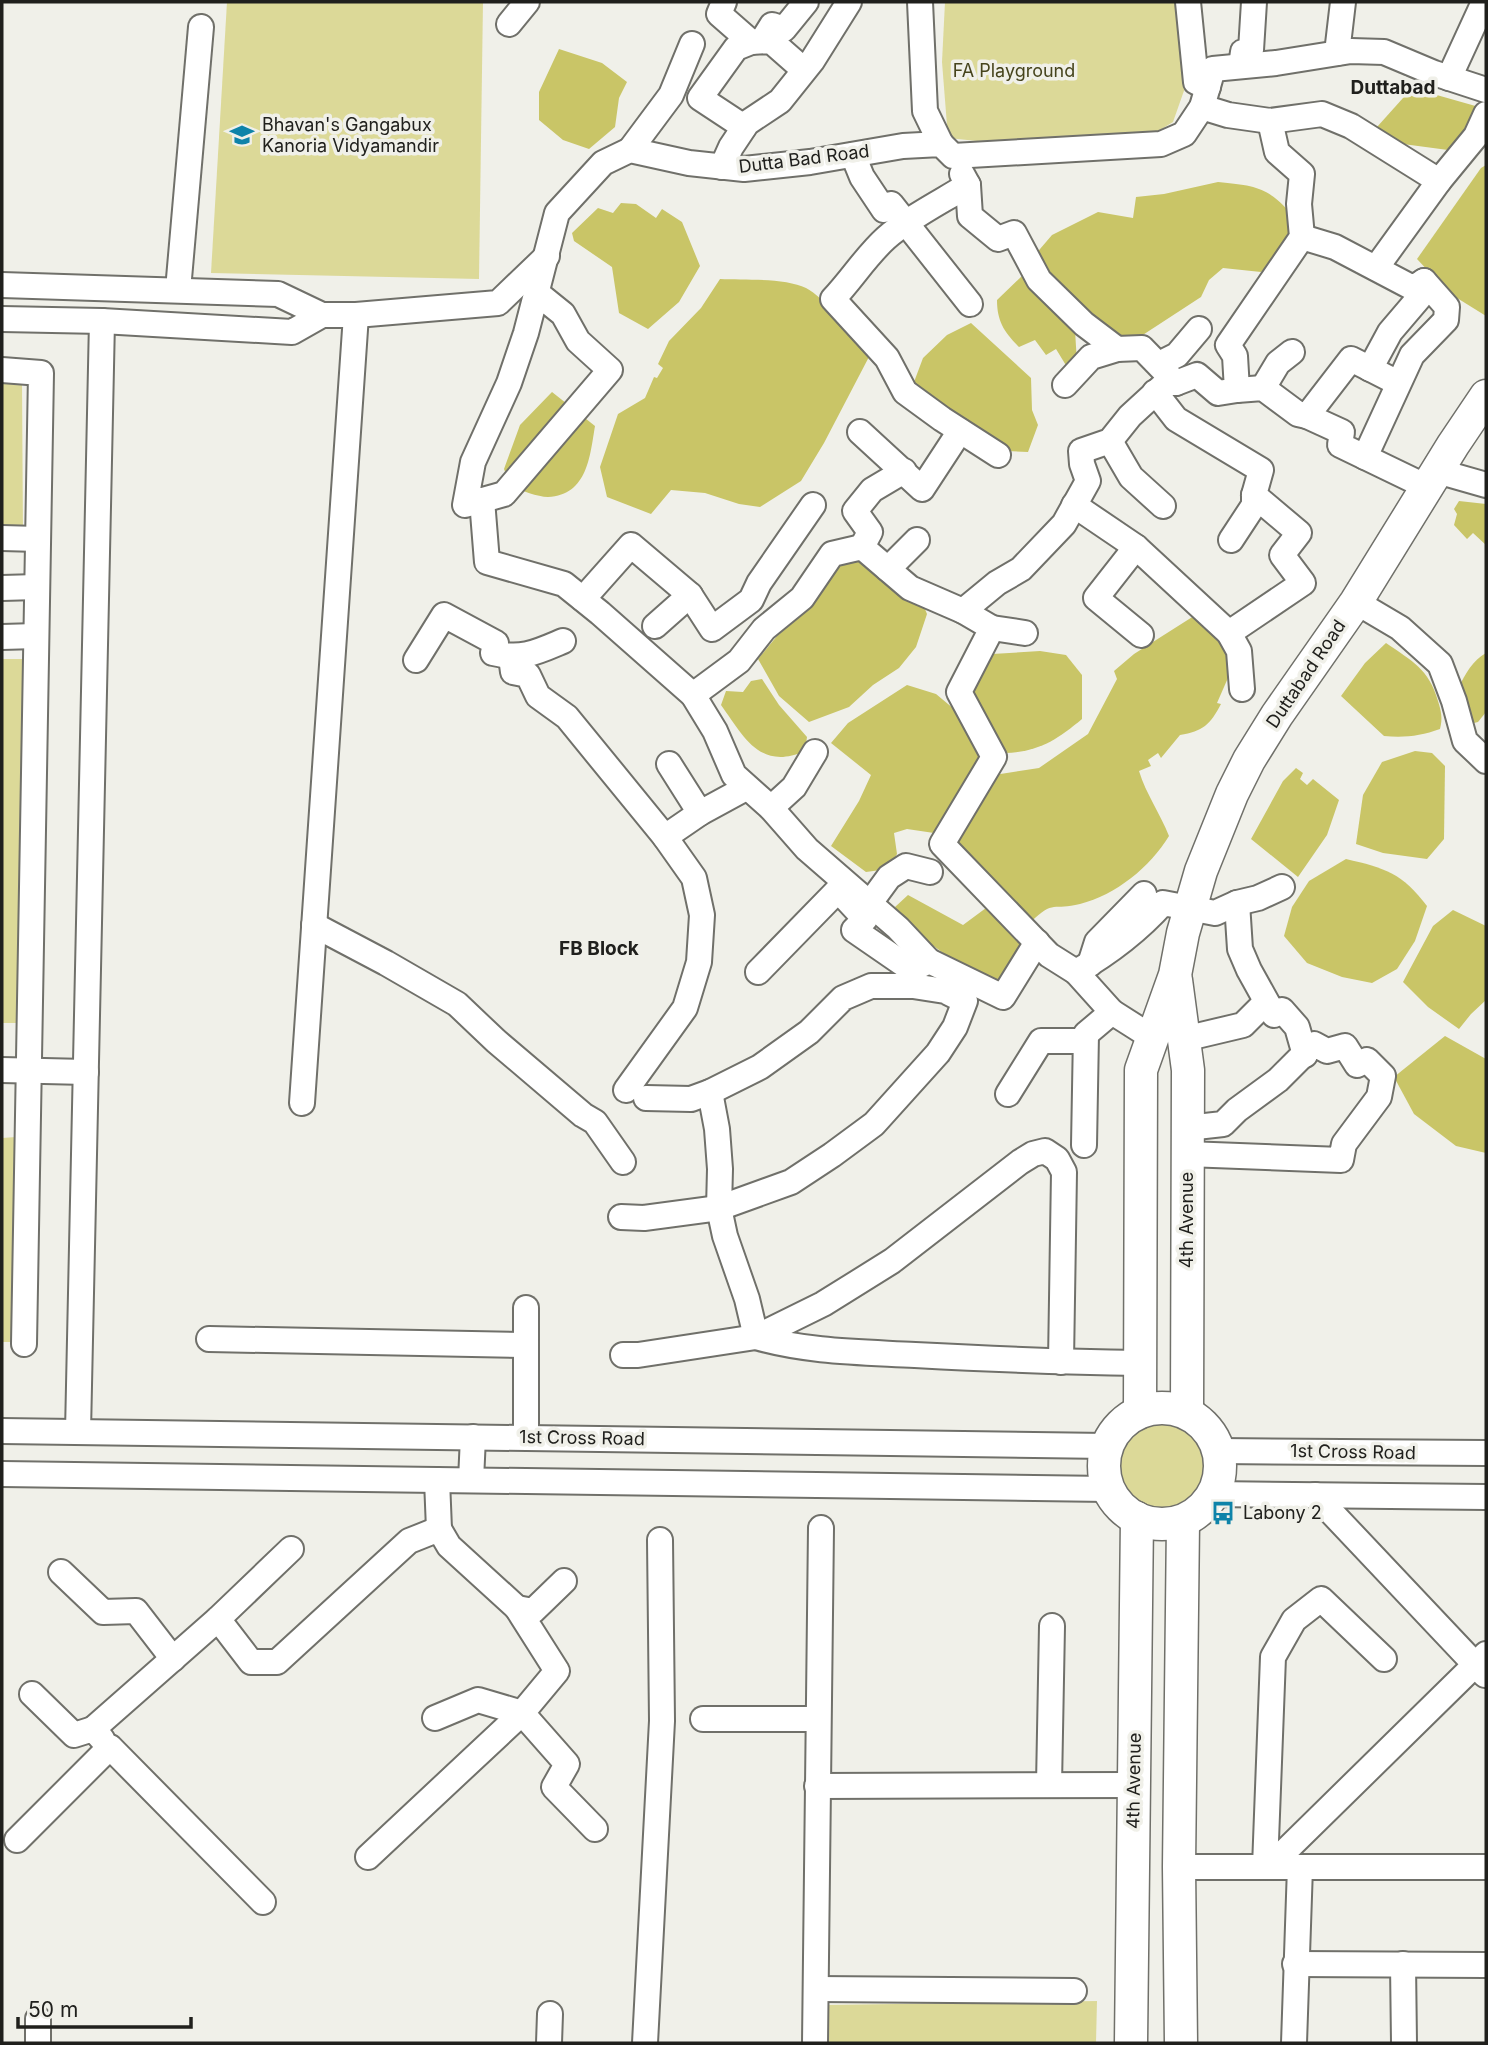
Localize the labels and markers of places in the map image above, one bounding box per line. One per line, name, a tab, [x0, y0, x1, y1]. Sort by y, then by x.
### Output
place label: Bhavan's Gangabux Kanoria Vidyamandir	[262, 114, 439, 156]
school or university icon: Bhavan's Gangabux Kanoria Vidyamandir	[228, 121, 256, 149]
bus stop icon: Labony 2	[1209, 1499, 1237, 1527]
place label: Labony 2	[1243, 1502, 1322, 1523]

